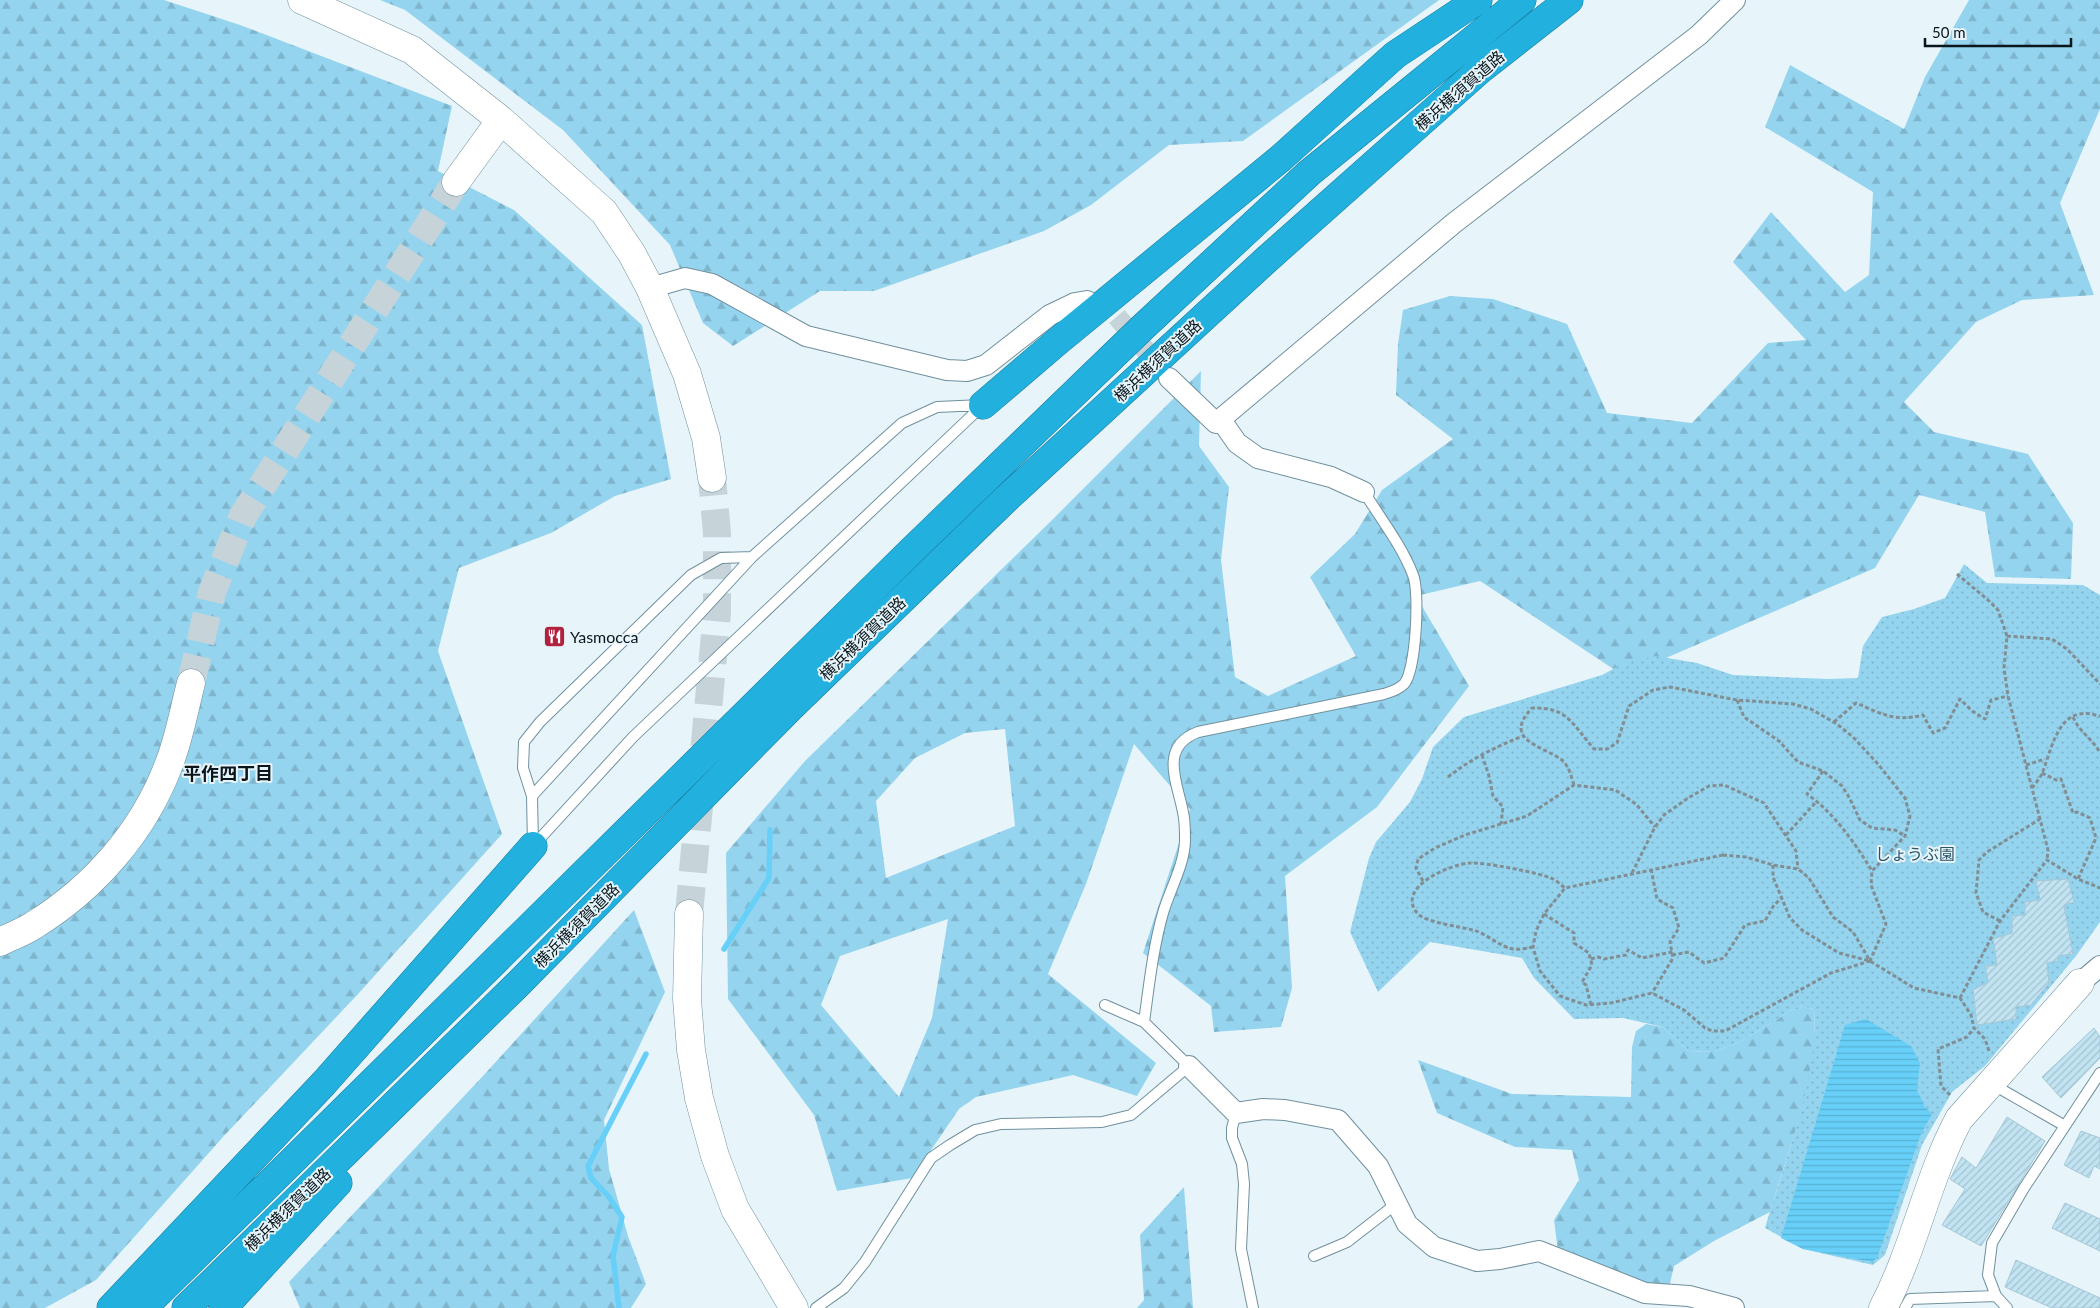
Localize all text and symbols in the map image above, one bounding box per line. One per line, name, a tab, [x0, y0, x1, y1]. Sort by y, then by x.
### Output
scale bar	[1925, 15, 2071, 47]
text: 50 m	[1932, 23, 1966, 41]
street label: 横浜横須賀道路	[1410, 46, 1508, 134]
street label: 横浜横須賀道路	[1110, 315, 1204, 405]
street label: 横浜横須賀道路	[815, 592, 909, 684]
restaurant icon: Yasmocca	[542, 624, 566, 648]
place label: Yasmocca	[570, 627, 638, 646]
district label: 平作四丁目	[183, 762, 273, 784]
park label: しょうぶ園	[1875, 844, 1955, 863]
street label: 横浜横須賀道路	[530, 879, 622, 971]
street label: 横浜横須賀道路	[240, 1163, 334, 1255]

